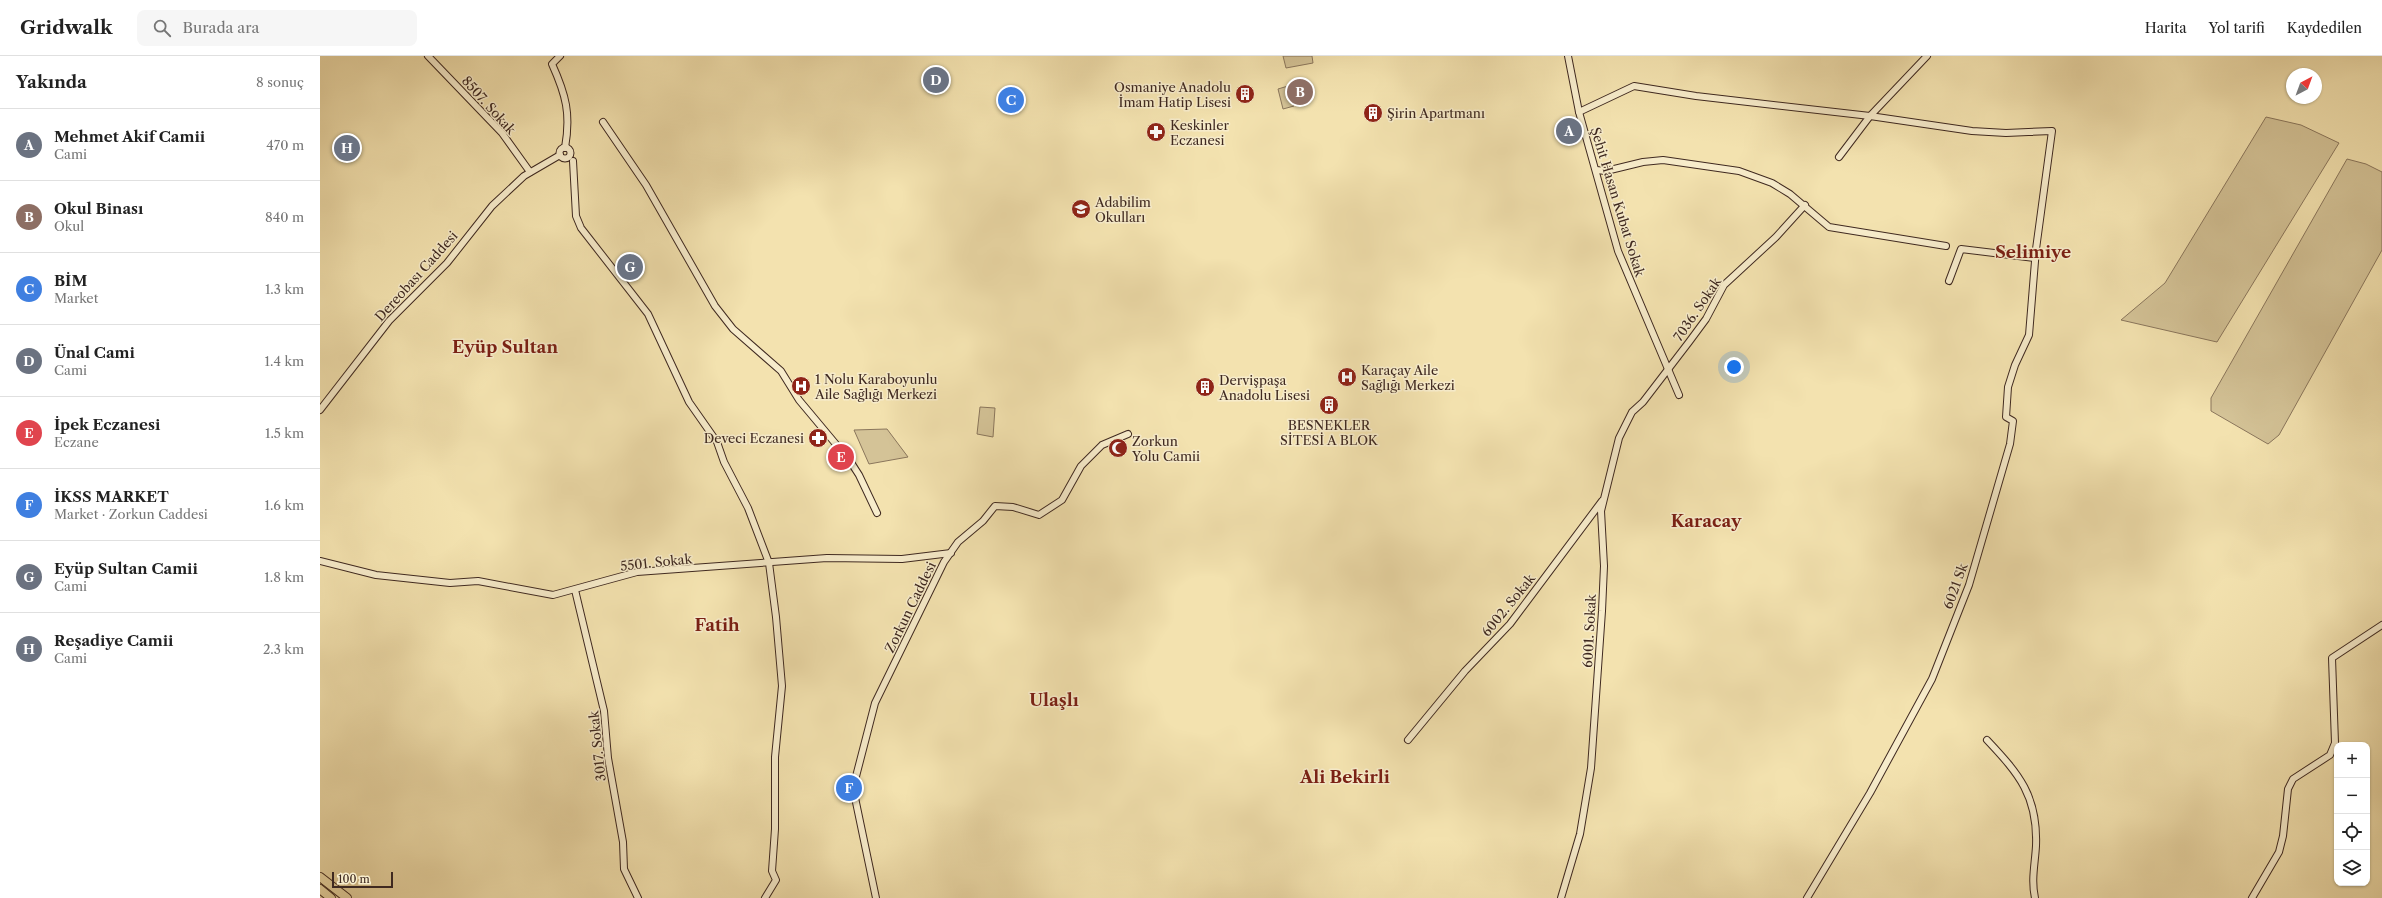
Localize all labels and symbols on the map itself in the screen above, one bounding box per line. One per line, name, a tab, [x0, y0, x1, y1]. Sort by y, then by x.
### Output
pin: D	[923, 65, 949, 95]
north arrow	[2286, 68, 2322, 104]
street label: 8507. Sokak	[459, 73, 520, 138]
pin: B	[1287, 77, 1313, 107]
place label: Osmaniye Anadolu İmam Hatip Lisesi	[1114, 79, 1231, 110]
building icon: Osmaniye Anadolu İmam Hatip Lisesi	[1234, 83, 1256, 105]
pin: C	[998, 85, 1024, 115]
building icon: Şirin Apartmanı	[1362, 102, 1384, 124]
place label: Şirin Apartmanı	[1387, 105, 1485, 121]
pin: A	[1556, 116, 1582, 146]
place label: Keskinler Eczanesi	[1170, 117, 1229, 148]
pharmacy icon: Keskinler Eczanesi	[1145, 121, 1167, 143]
street label: Şehit Hasan Kubat Sokak	[1588, 125, 1649, 279]
pin: H	[334, 133, 360, 163]
place label: Adabilim Okulları	[1094, 194, 1151, 225]
school or university icon: Adabilim Okulları	[1070, 198, 1092, 220]
street label: Dereobası Caddesi	[371, 228, 461, 324]
district label: Selimiye	[1995, 242, 2071, 262]
pin: G	[617, 252, 643, 282]
street label: 7036. Sokak	[1670, 274, 1724, 344]
district label: Eyüp Sultan	[452, 337, 558, 357]
your location	[1724, 357, 1744, 377]
place label: Karaçay Aile Sağlığı Merkezi	[1361, 362, 1455, 393]
hospital icon: Karaçay Aile Sağlığı Merkezi	[1336, 366, 1358, 388]
place label: 1 Nolu Karaboyunlu Aile Sağlığı Merkezi	[814, 371, 938, 402]
place label: Dervişpaşa Anadolu Lisesi	[1218, 372, 1310, 403]
hospital icon: 1 Nolu Karaboyunlu Aile Sağlığı Merkezi	[790, 375, 812, 397]
building icon: Dervişpaşa Anadolu Lisesi	[1194, 376, 1216, 398]
building icon: BESNEKLER SİTESİ A BLOK	[1318, 394, 1340, 416]
place label: BESNEKLER SİTESİ A BLOK	[1280, 417, 1379, 448]
pharmacy icon: Deveci Eczanesi	[807, 427, 829, 449]
place label: Deveci Eczanesi	[704, 430, 804, 446]
place label: Zorkun Yolu Camii	[1131, 433, 1200, 464]
mosque icon: Zorkun Yolu Camii	[1107, 437, 1129, 459]
pin: E	[828, 442, 854, 472]
district label: Karacay	[1671, 511, 1742, 531]
street label: 5501. Sokak	[619, 550, 693, 574]
street label: Zorkun Caddesi	[881, 559, 939, 655]
street label: 6021 Sk	[1939, 560, 1971, 611]
street label: 6002. Sokak	[1478, 570, 1538, 639]
street label: 6001. Sokak	[1579, 593, 1599, 668]
district label: Fatih	[694, 615, 740, 635]
district label: Ulaşlı	[1029, 690, 1079, 710]
street label: 3017. Sokak	[585, 709, 609, 782]
district label: Ali Bekirli	[1299, 767, 1390, 787]
pin: F	[836, 773, 862, 803]
scale bar	[332, 870, 393, 889]

